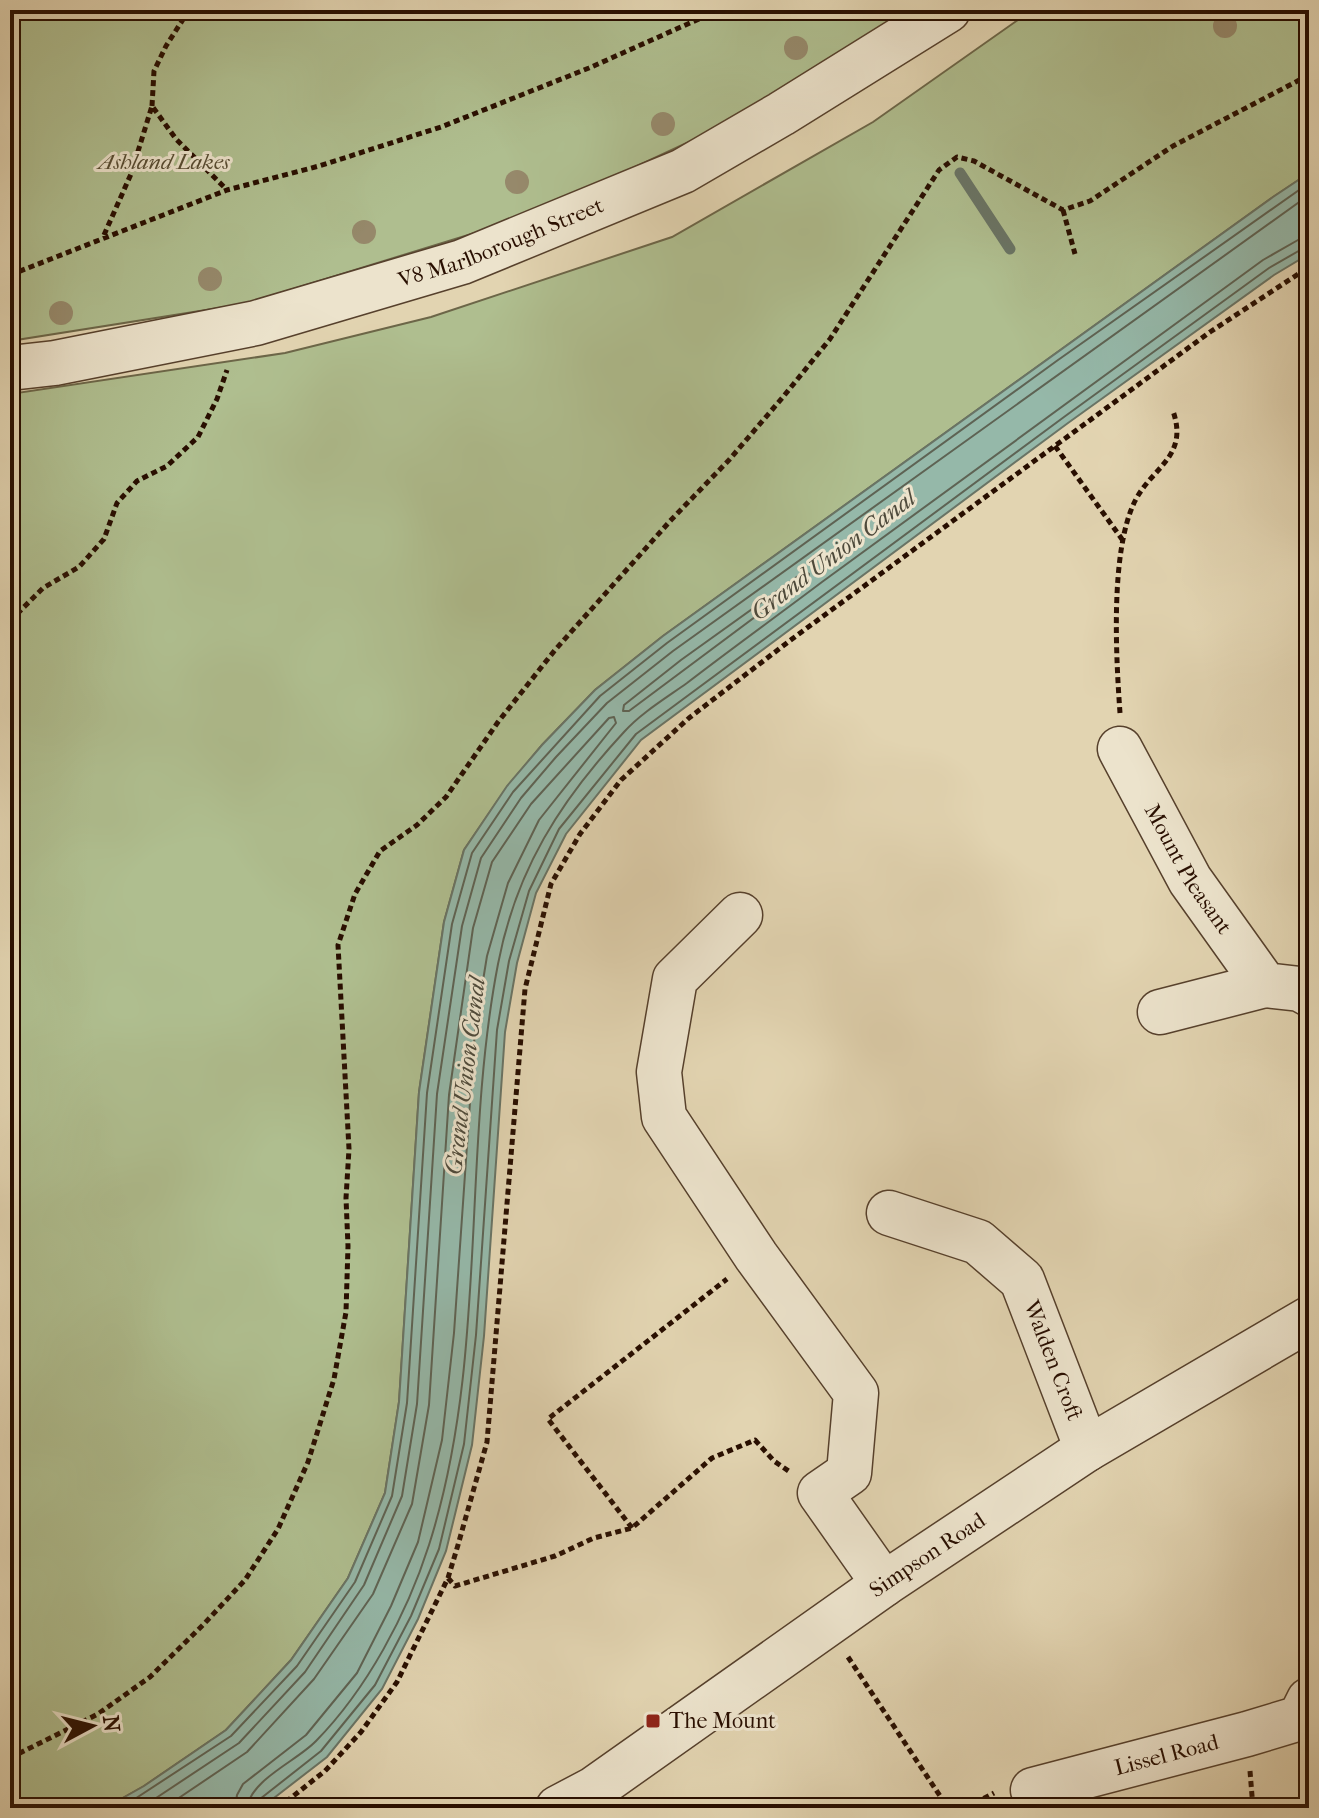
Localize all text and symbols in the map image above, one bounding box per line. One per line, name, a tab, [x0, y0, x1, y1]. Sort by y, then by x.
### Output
park label: Ashland Lakes	[96, 149, 231, 175]
street label: V8 Marlborough Street	[394, 192, 607, 293]
water label: Grand Union Canal	[745, 482, 923, 626]
street label: Mount Pleasant	[1139, 800, 1237, 939]
water label: Grand Union Canal	[439, 973, 491, 1176]
street label: Walden Croft	[1018, 1296, 1088, 1424]
street label: Simpson Road	[864, 1507, 991, 1603]
north arrow	[52, 1686, 132, 1766]
place label: The Mount	[669, 1708, 776, 1734]
marker: The Mount	[644, 1712, 662, 1730]
text: N	[97, 1714, 125, 1734]
street label: Lissel Road	[1112, 1729, 1222, 1781]

